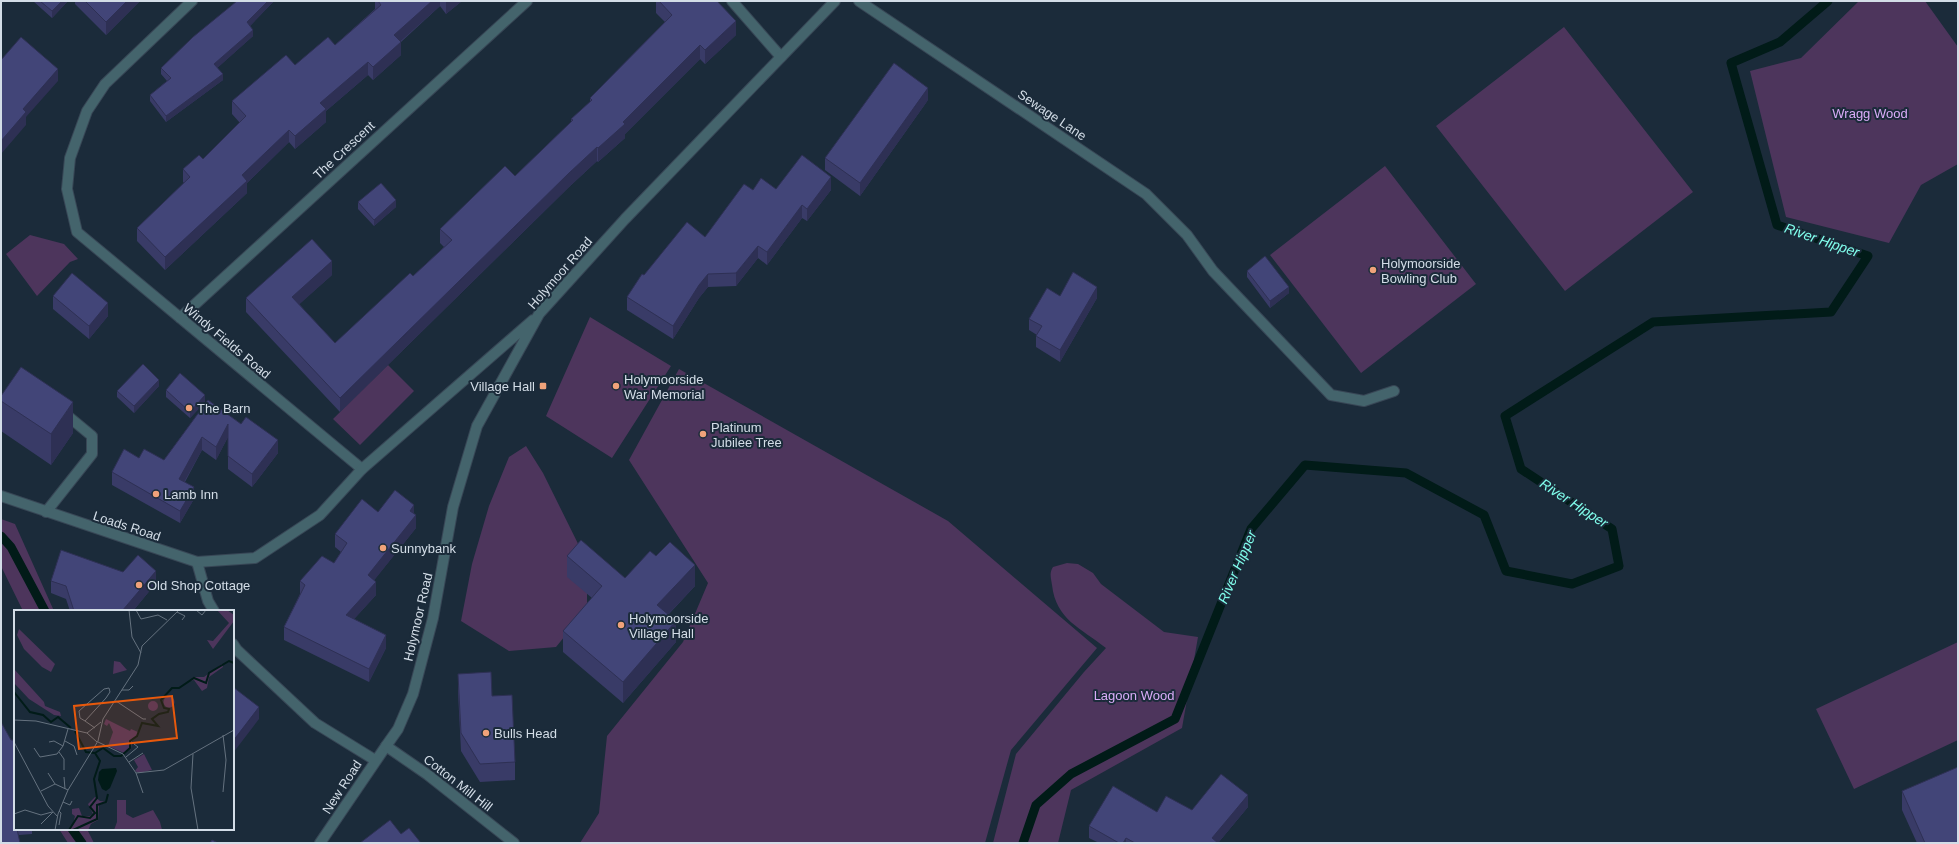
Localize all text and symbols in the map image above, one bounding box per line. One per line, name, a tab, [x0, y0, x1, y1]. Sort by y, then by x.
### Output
street label: Sewage Lane	[1015, 87, 1089, 143]
park label: Wragg Wood	[1832, 106, 1908, 121]
street label: The Crescent	[310, 118, 378, 182]
water label: River Hipper	[1783, 220, 1863, 261]
street label: Holymoor Road	[525, 234, 595, 312]
place label: Holymoorside Bowling Club	[1381, 256, 1460, 286]
marker: Holymoorside Bowling Club	[1368, 265, 1378, 275]
street label: Windy Fields Road	[180, 300, 274, 382]
place label: Holymoorside War Memorial	[624, 372, 705, 402]
place label: Village Hall	[470, 379, 535, 394]
marker: Village Hall	[538, 381, 548, 391]
marker: Holymoorside War Memorial	[611, 381, 621, 391]
place label: The Barn	[197, 401, 250, 416]
marker: The Barn	[184, 403, 194, 413]
place label: Platinum Jubilee Tree	[711, 420, 782, 450]
marker: Platinum Jubilee Tree	[698, 429, 708, 439]
water label: River Hipper	[1537, 475, 1612, 532]
place label: Lamb Inn	[164, 487, 218, 502]
marker: Lamb Inn	[151, 489, 161, 499]
street label: Loads Road	[91, 508, 163, 544]
water label: River Hipper	[1214, 527, 1260, 606]
place label: Sunnybank	[391, 541, 457, 556]
marker: Sunnybank	[378, 543, 388, 553]
street label: Holymoor Road	[401, 571, 435, 663]
place label: Old Shop Cottage	[147, 578, 250, 593]
marker: Old Shop Cottage	[134, 580, 144, 590]
inset map	[14, 610, 234, 830]
place label: Holymoorside Village Hall	[629, 611, 708, 641]
marker: Holymoorside Village Hall	[616, 620, 626, 630]
park label: Lagoon Wood	[1094, 688, 1174, 703]
place label: Bulls Head	[494, 726, 557, 741]
marker: Bulls Head	[481, 728, 491, 738]
street label: Cotton Mill Hill	[421, 752, 495, 815]
street label: New Road	[319, 757, 365, 817]

